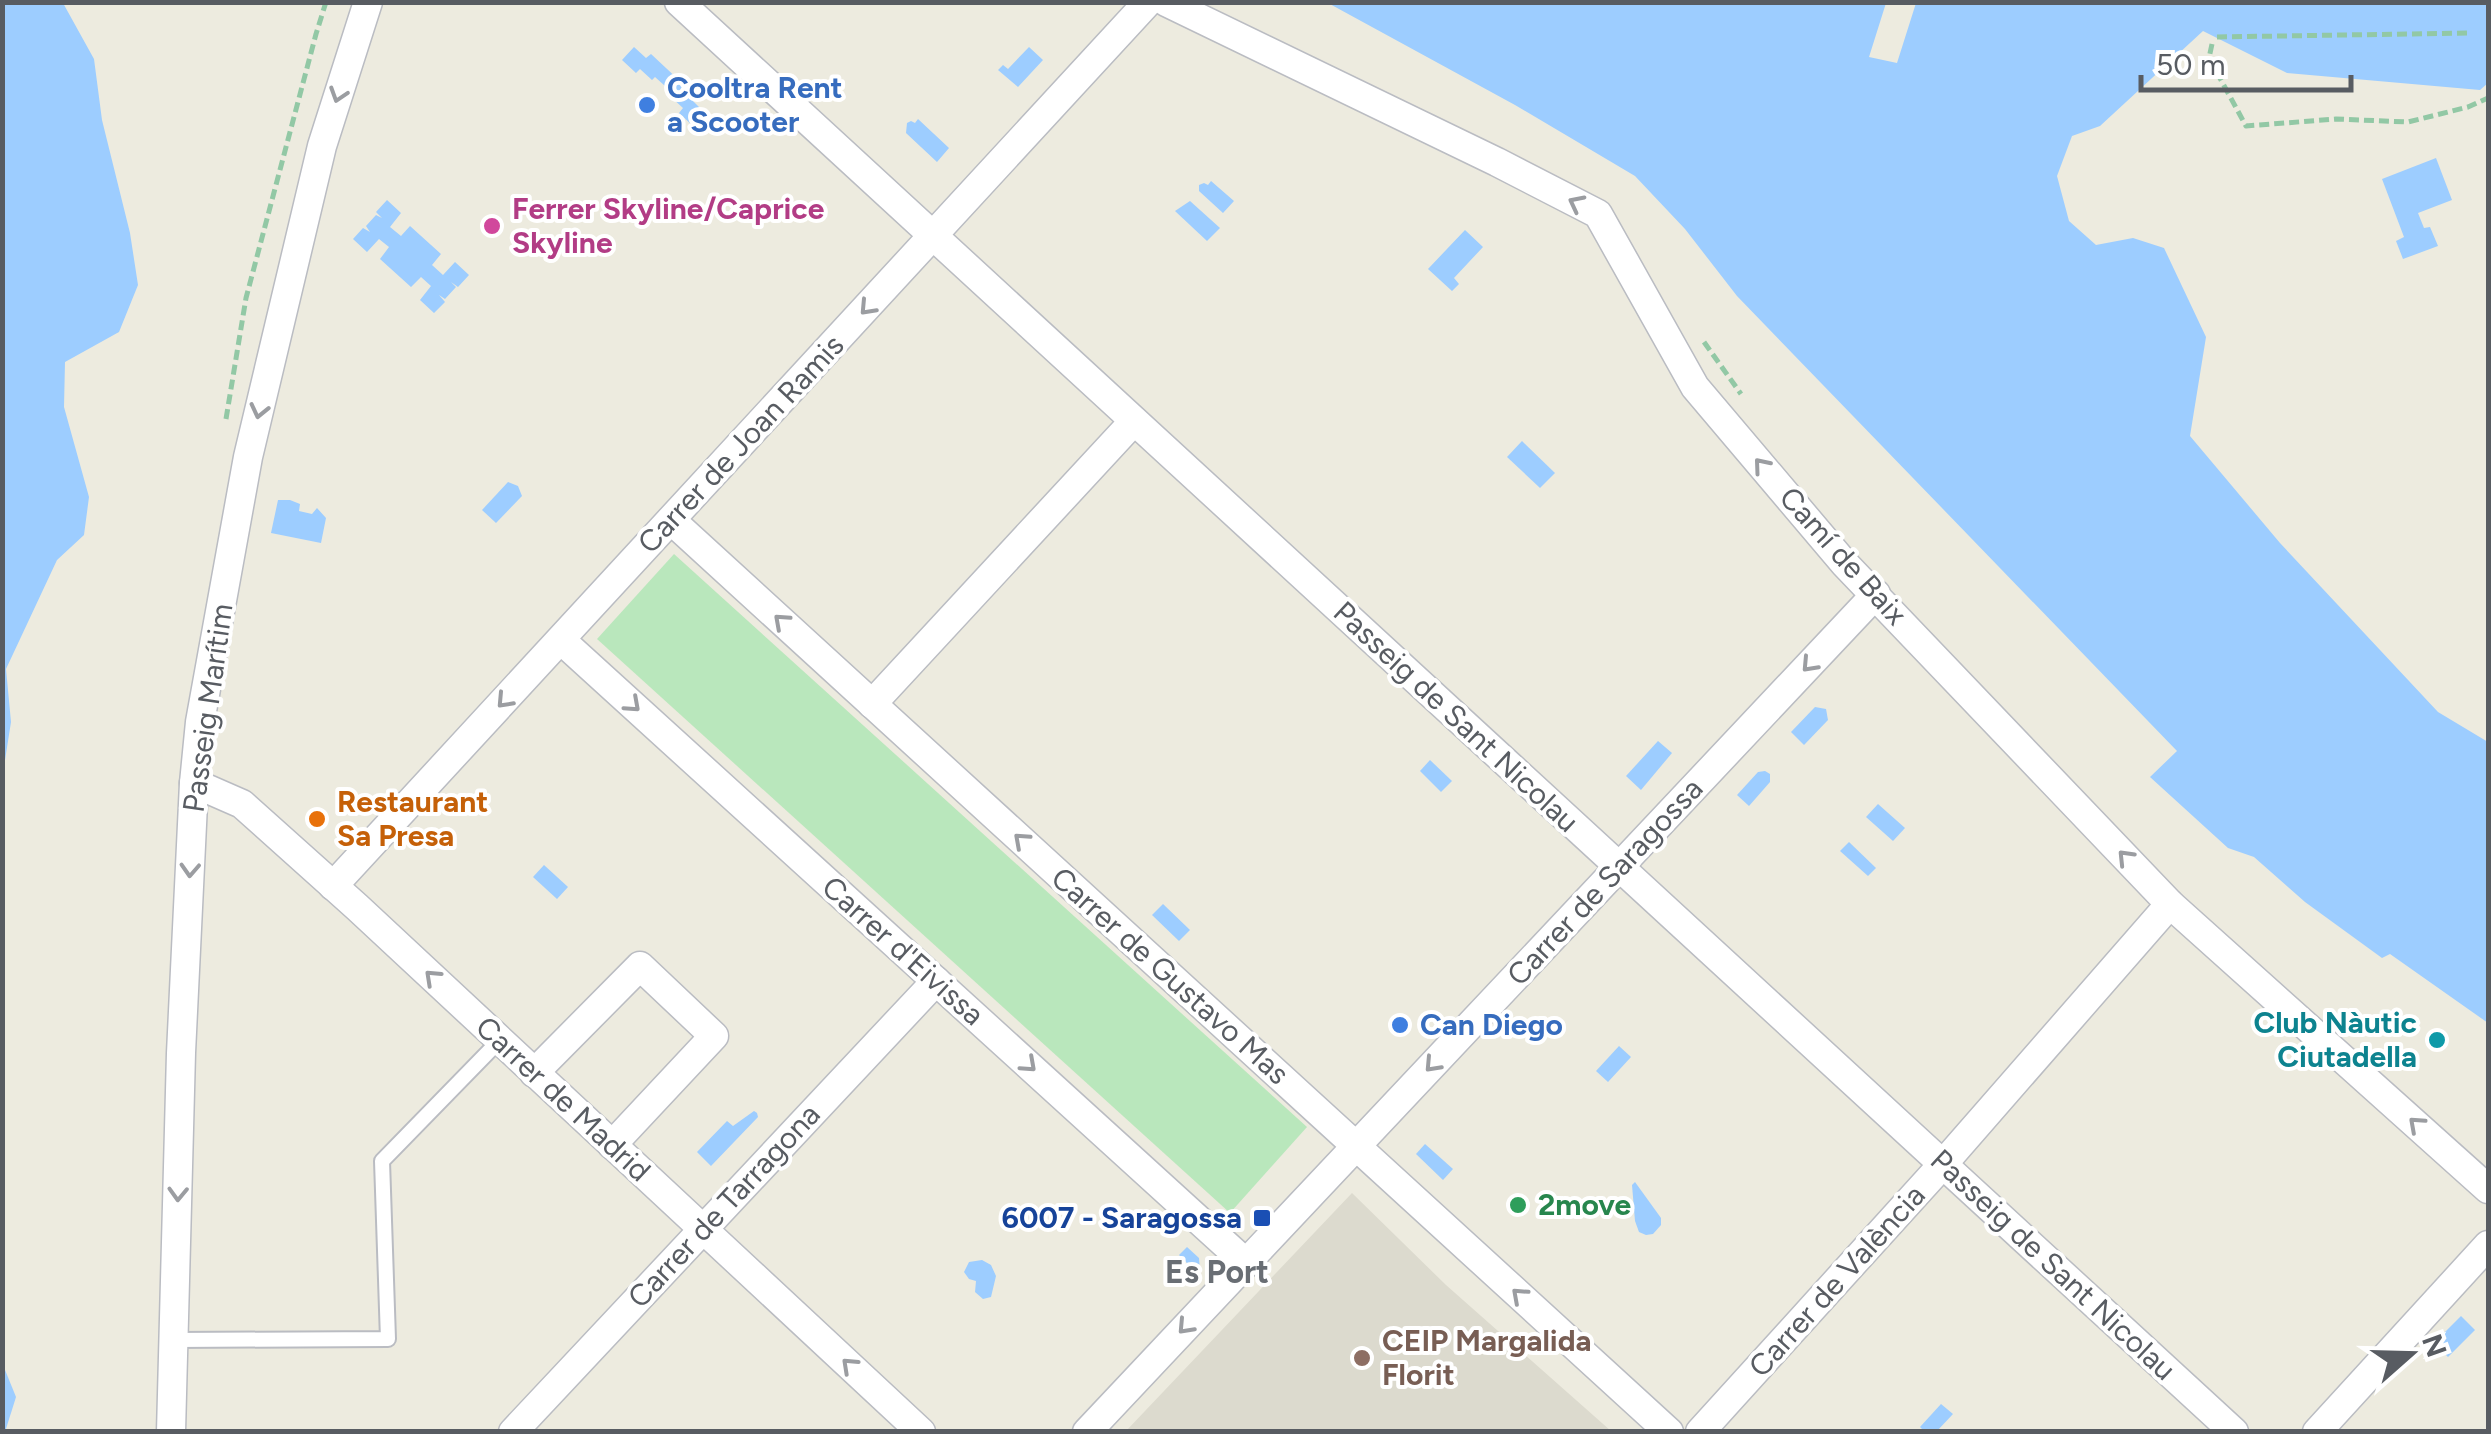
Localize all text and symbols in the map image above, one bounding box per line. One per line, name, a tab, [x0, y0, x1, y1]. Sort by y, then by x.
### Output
scale bar	[2141, 30, 2351, 92]
text: 50 m	[2156, 46, 2225, 83]
place label: Cooltra Rent a Scooter	[667, 69, 843, 140]
one-way arrow	[329, 86, 350, 103]
marker: Cooltra Rent a Scooter	[636, 94, 658, 116]
place label: Ferrer Skyline/Caprice Skyline	[512, 190, 825, 261]
one-way arrow	[1569, 196, 1587, 215]
marker: Ferrer Skyline/Caprice Skyline	[481, 215, 503, 237]
one-way arrow	[860, 296, 878, 315]
street label: Carrer de Joan Ramis	[630, 327, 851, 561]
one-way arrow	[250, 402, 271, 419]
one-way arrow	[1755, 458, 1773, 476]
street label: Camí de Baix	[1772, 479, 1915, 632]
street label: Passeig de Sant Nicolau	[1326, 593, 1587, 840]
street label: Passeig Marítim	[175, 601, 240, 815]
one-way arrow	[774, 614, 793, 632]
one-way arrow	[1803, 653, 1821, 672]
one-way arrow	[498, 689, 516, 708]
one-way arrow	[621, 693, 640, 711]
street label: Carrer de Saragossa	[1499, 770, 1710, 993]
place label: Restaurant Sa Presa	[337, 783, 488, 854]
marker: Restaurant Sa Presa	[306, 808, 328, 830]
one-way arrow	[1014, 834, 1033, 852]
one-way arrow	[2119, 850, 2137, 868]
street label: Carrer de Gustavo Mas	[1044, 859, 1297, 1092]
one-way arrow	[180, 862, 201, 878]
street label: Carrer d'Eivissa	[815, 868, 992, 1033]
one-way arrow	[425, 971, 444, 989]
place label: Club Nàutic Ciutadella	[2253, 1004, 2417, 1075]
place label: Can Diego	[1420, 1006, 1563, 1043]
street label: Carrer de Madrid	[468, 1008, 658, 1189]
marker: Can Diego	[1389, 1014, 1411, 1036]
marker: Club Nàutic Ciutadella	[2426, 1029, 2448, 1051]
one-way arrow	[1017, 1053, 1035, 1071]
one-way arrow	[1426, 1054, 1444, 1072]
street label: Carrer de Tarragona	[620, 1096, 828, 1315]
one-way arrow	[2409, 1117, 2428, 1135]
street label: Passeig de Sant Nicolau	[1923, 1141, 2184, 1388]
street label: Carrer de València	[1741, 1177, 1933, 1384]
place label: 2move	[1538, 1186, 1631, 1223]
one-way arrow	[167, 1187, 188, 1203]
marker: 2move	[1507, 1194, 1529, 1216]
place label: 6007 - Saragossa	[1002, 1199, 1242, 1236]
marker: 6007 - Saragossa	[1251, 1207, 1273, 1229]
district label: Es Port	[1165, 1253, 1269, 1291]
one-way arrow	[1512, 1289, 1531, 1307]
north arrow	[2361, 1304, 2461, 1404]
one-way arrow	[1179, 1315, 1197, 1334]
place label: CEIP Margalida Florit	[1382, 1322, 1592, 1393]
text: N	[2415, 1329, 2454, 1361]
marker: CEIP Margalida Florit	[1351, 1347, 1373, 1369]
one-way arrow	[843, 1359, 861, 1377]

